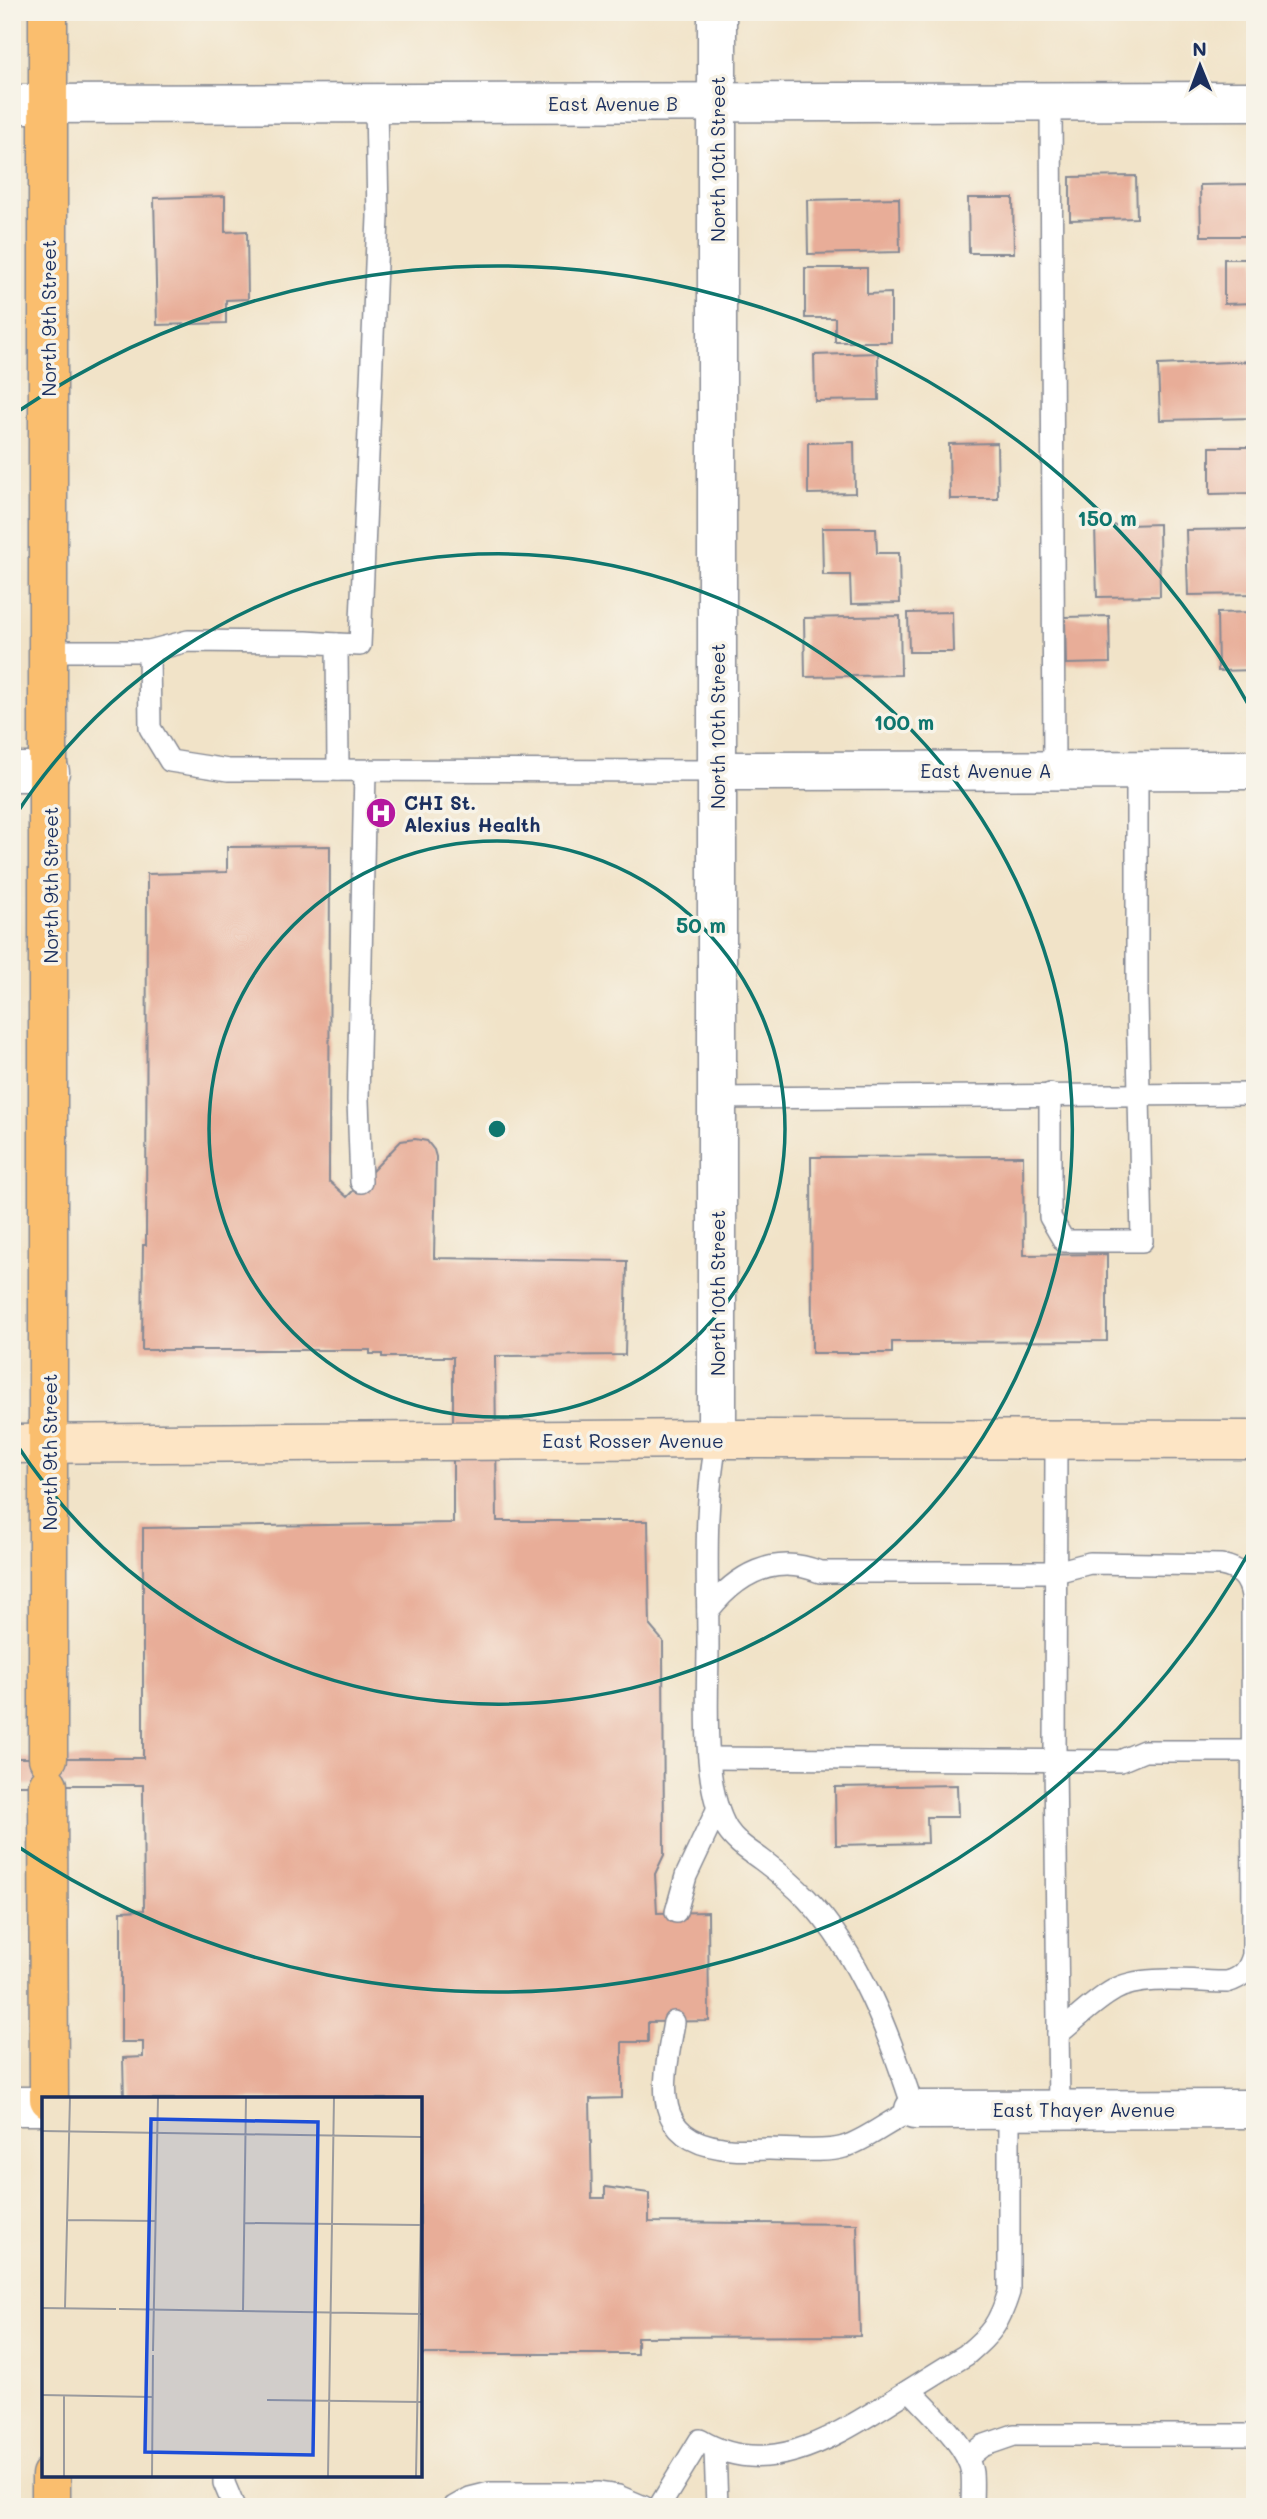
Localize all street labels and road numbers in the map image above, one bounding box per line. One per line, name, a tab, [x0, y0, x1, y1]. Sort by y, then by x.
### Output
street label: North 10th Street	[705, 76, 730, 242]
street label: East Avenue B	[548, 91, 678, 116]
street label: North 9th Street	[36, 240, 61, 396]
street label: North 10th Street	[705, 643, 730, 809]
street label: East Avenue A	[920, 758, 1052, 783]
street label: North 9th Street	[38, 807, 63, 963]
street label: North 10th Street	[705, 1210, 730, 1376]
street label: North 9th Street	[37, 1374, 62, 1530]
street label: East Rosser Avenue	[542, 1428, 724, 1453]
street label: East Thayer Avenue	[993, 2097, 1175, 2122]

